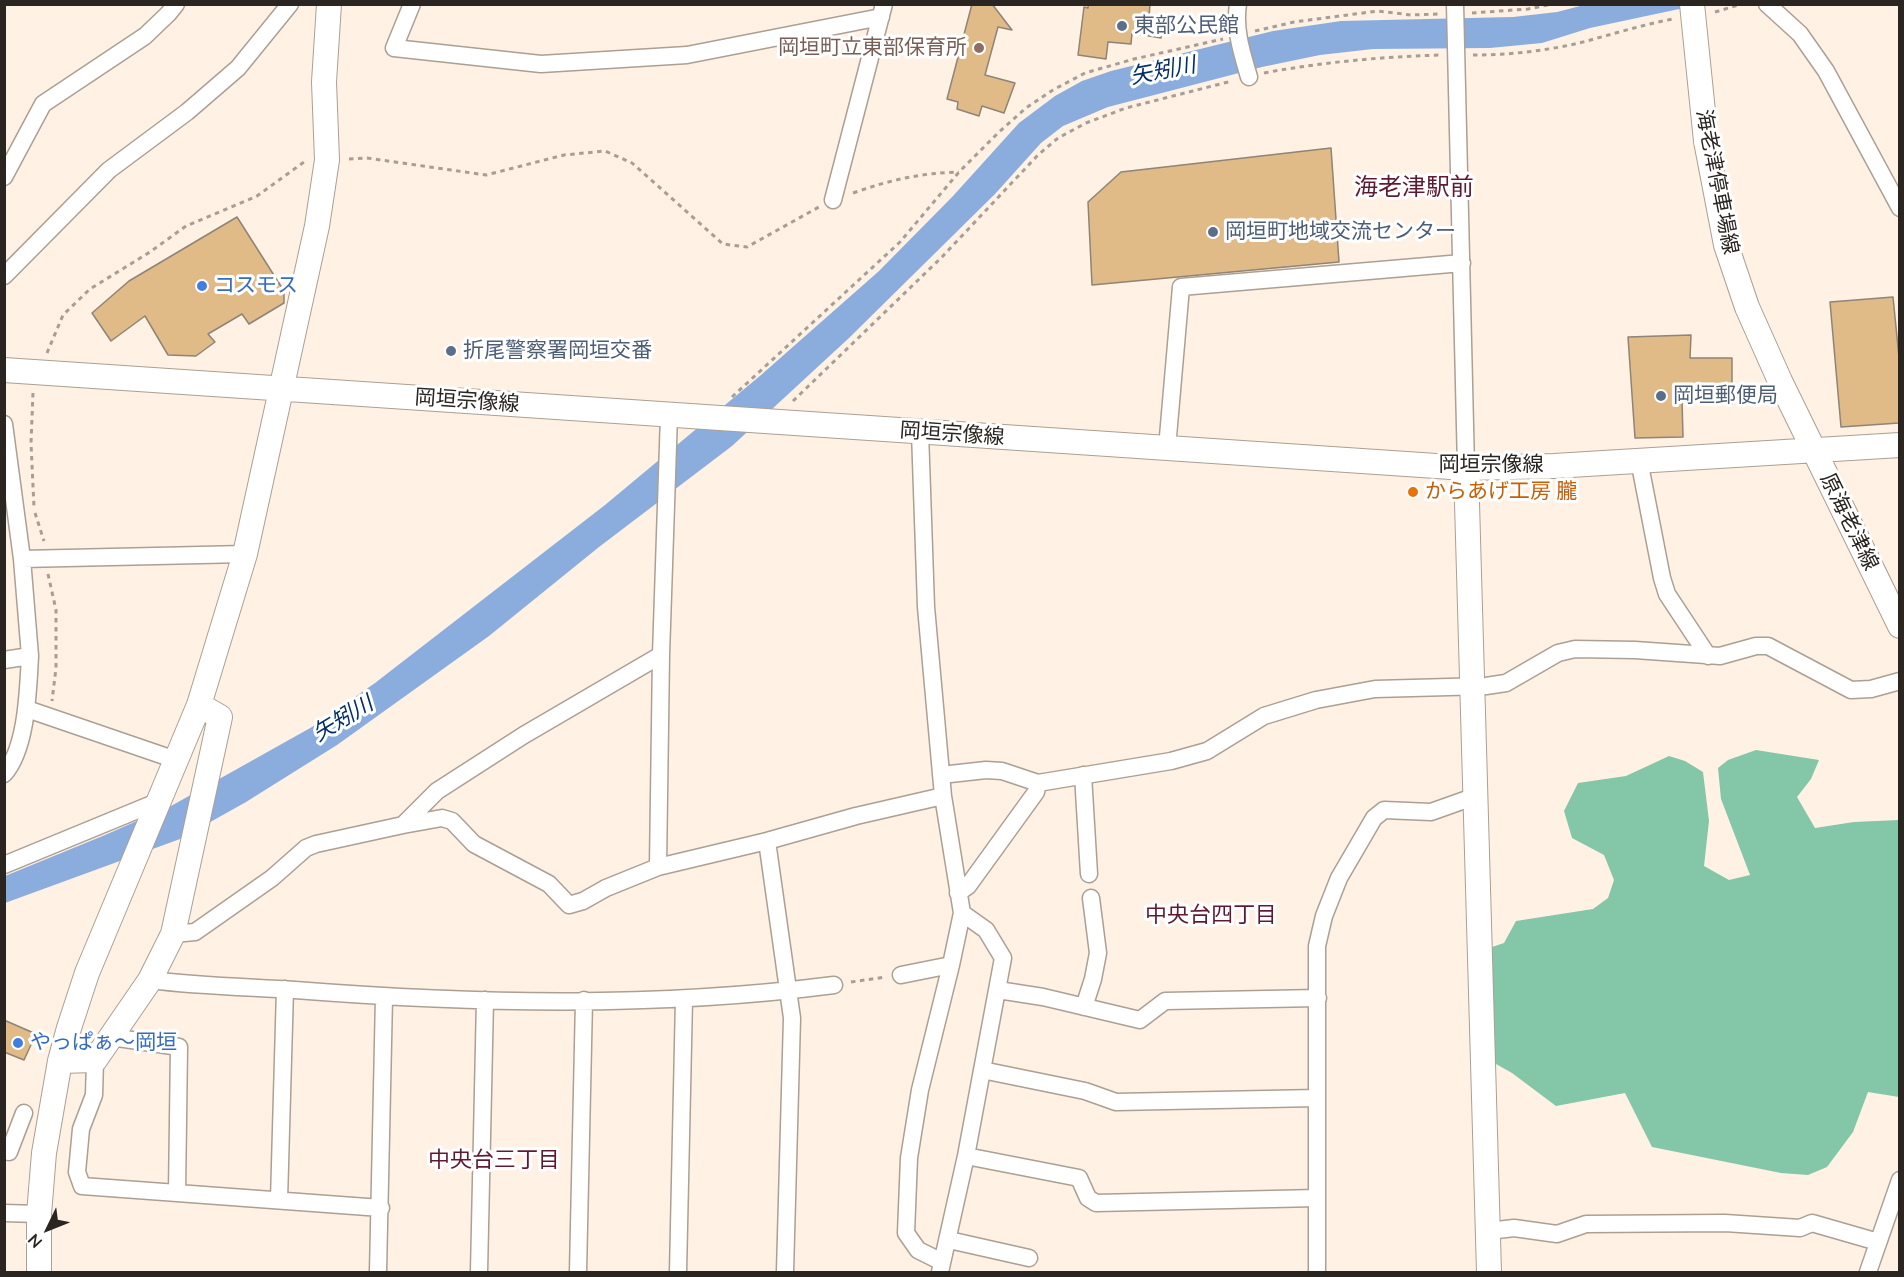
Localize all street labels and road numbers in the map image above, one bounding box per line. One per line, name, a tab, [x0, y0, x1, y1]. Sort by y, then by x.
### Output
street label: 海老津停車場線	[1691, 107, 1743, 257]
street label: 岡垣宗像線	[414, 385, 520, 417]
street label: 岡垣宗像線	[899, 418, 1005, 450]
street label: 岡垣宗像線	[1439, 452, 1543, 478]
street label: 原海老津線	[1815, 469, 1883, 575]

